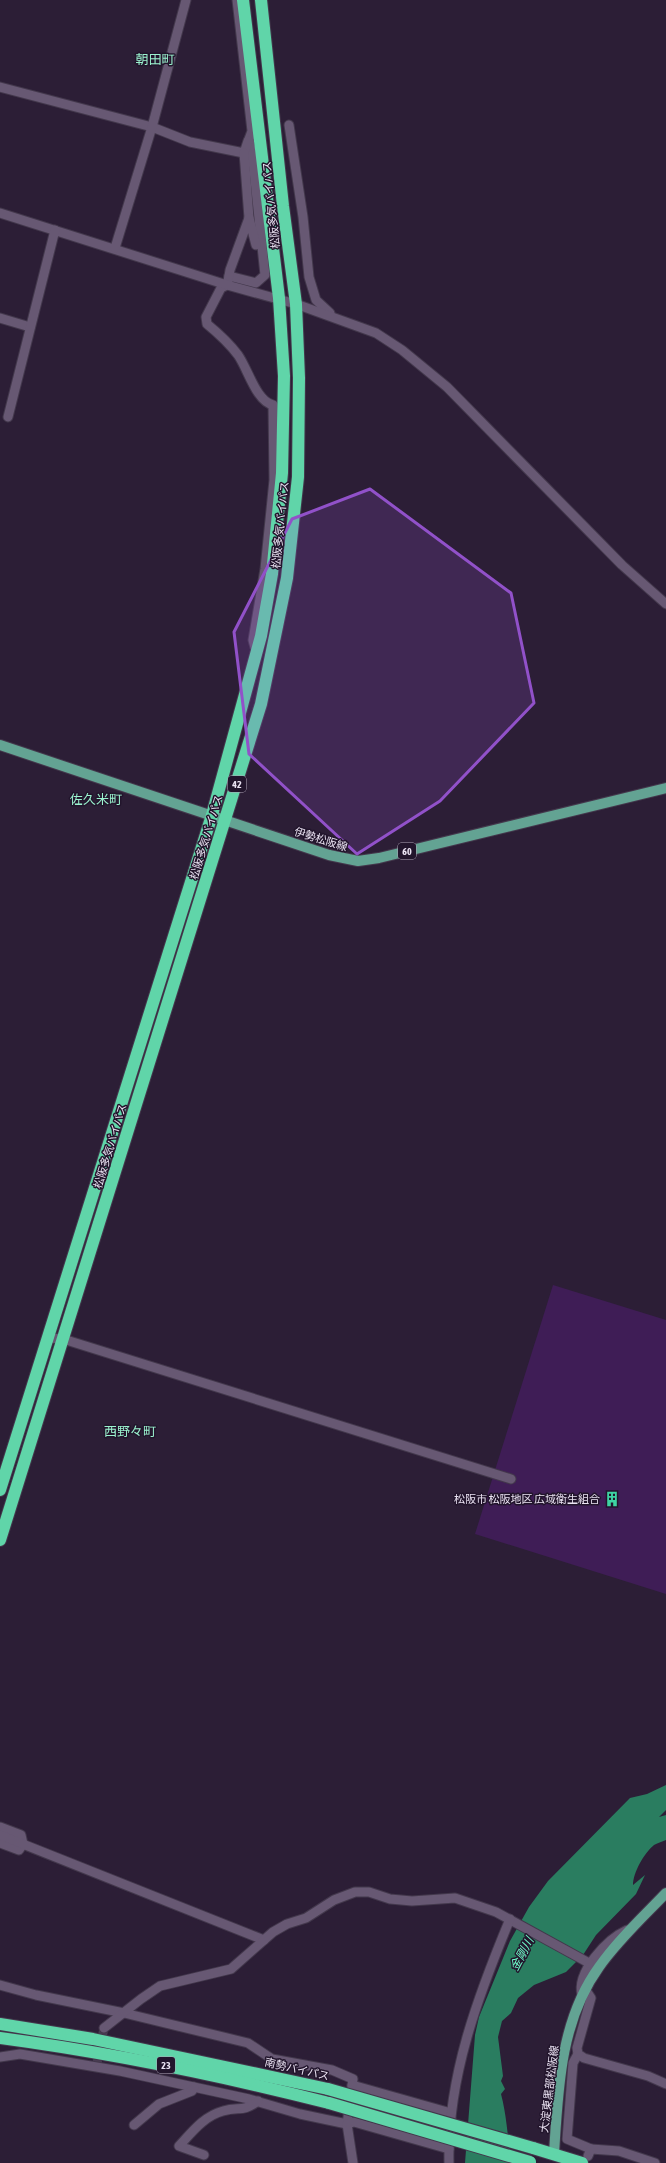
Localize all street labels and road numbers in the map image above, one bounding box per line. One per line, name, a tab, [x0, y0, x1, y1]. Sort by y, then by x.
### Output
street label: 松阪多気バイパス	[260, 161, 282, 249]
street label: 松阪多気バイパス	[269, 481, 291, 569]
road number: 42	[228, 776, 246, 792]
street label: 松阪多気バイパス	[187, 793, 225, 881]
street label: 伊勢松阪線	[293, 825, 349, 853]
road number: 60	[398, 843, 416, 859]
street label: 松阪多気バイパス	[91, 1102, 129, 1190]
street label: 大淀東黒部松阪線	[538, 2045, 560, 2133]
street label: 南勢バイパス	[264, 2056, 330, 2082]
road number: 23	[157, 2057, 175, 2073]

